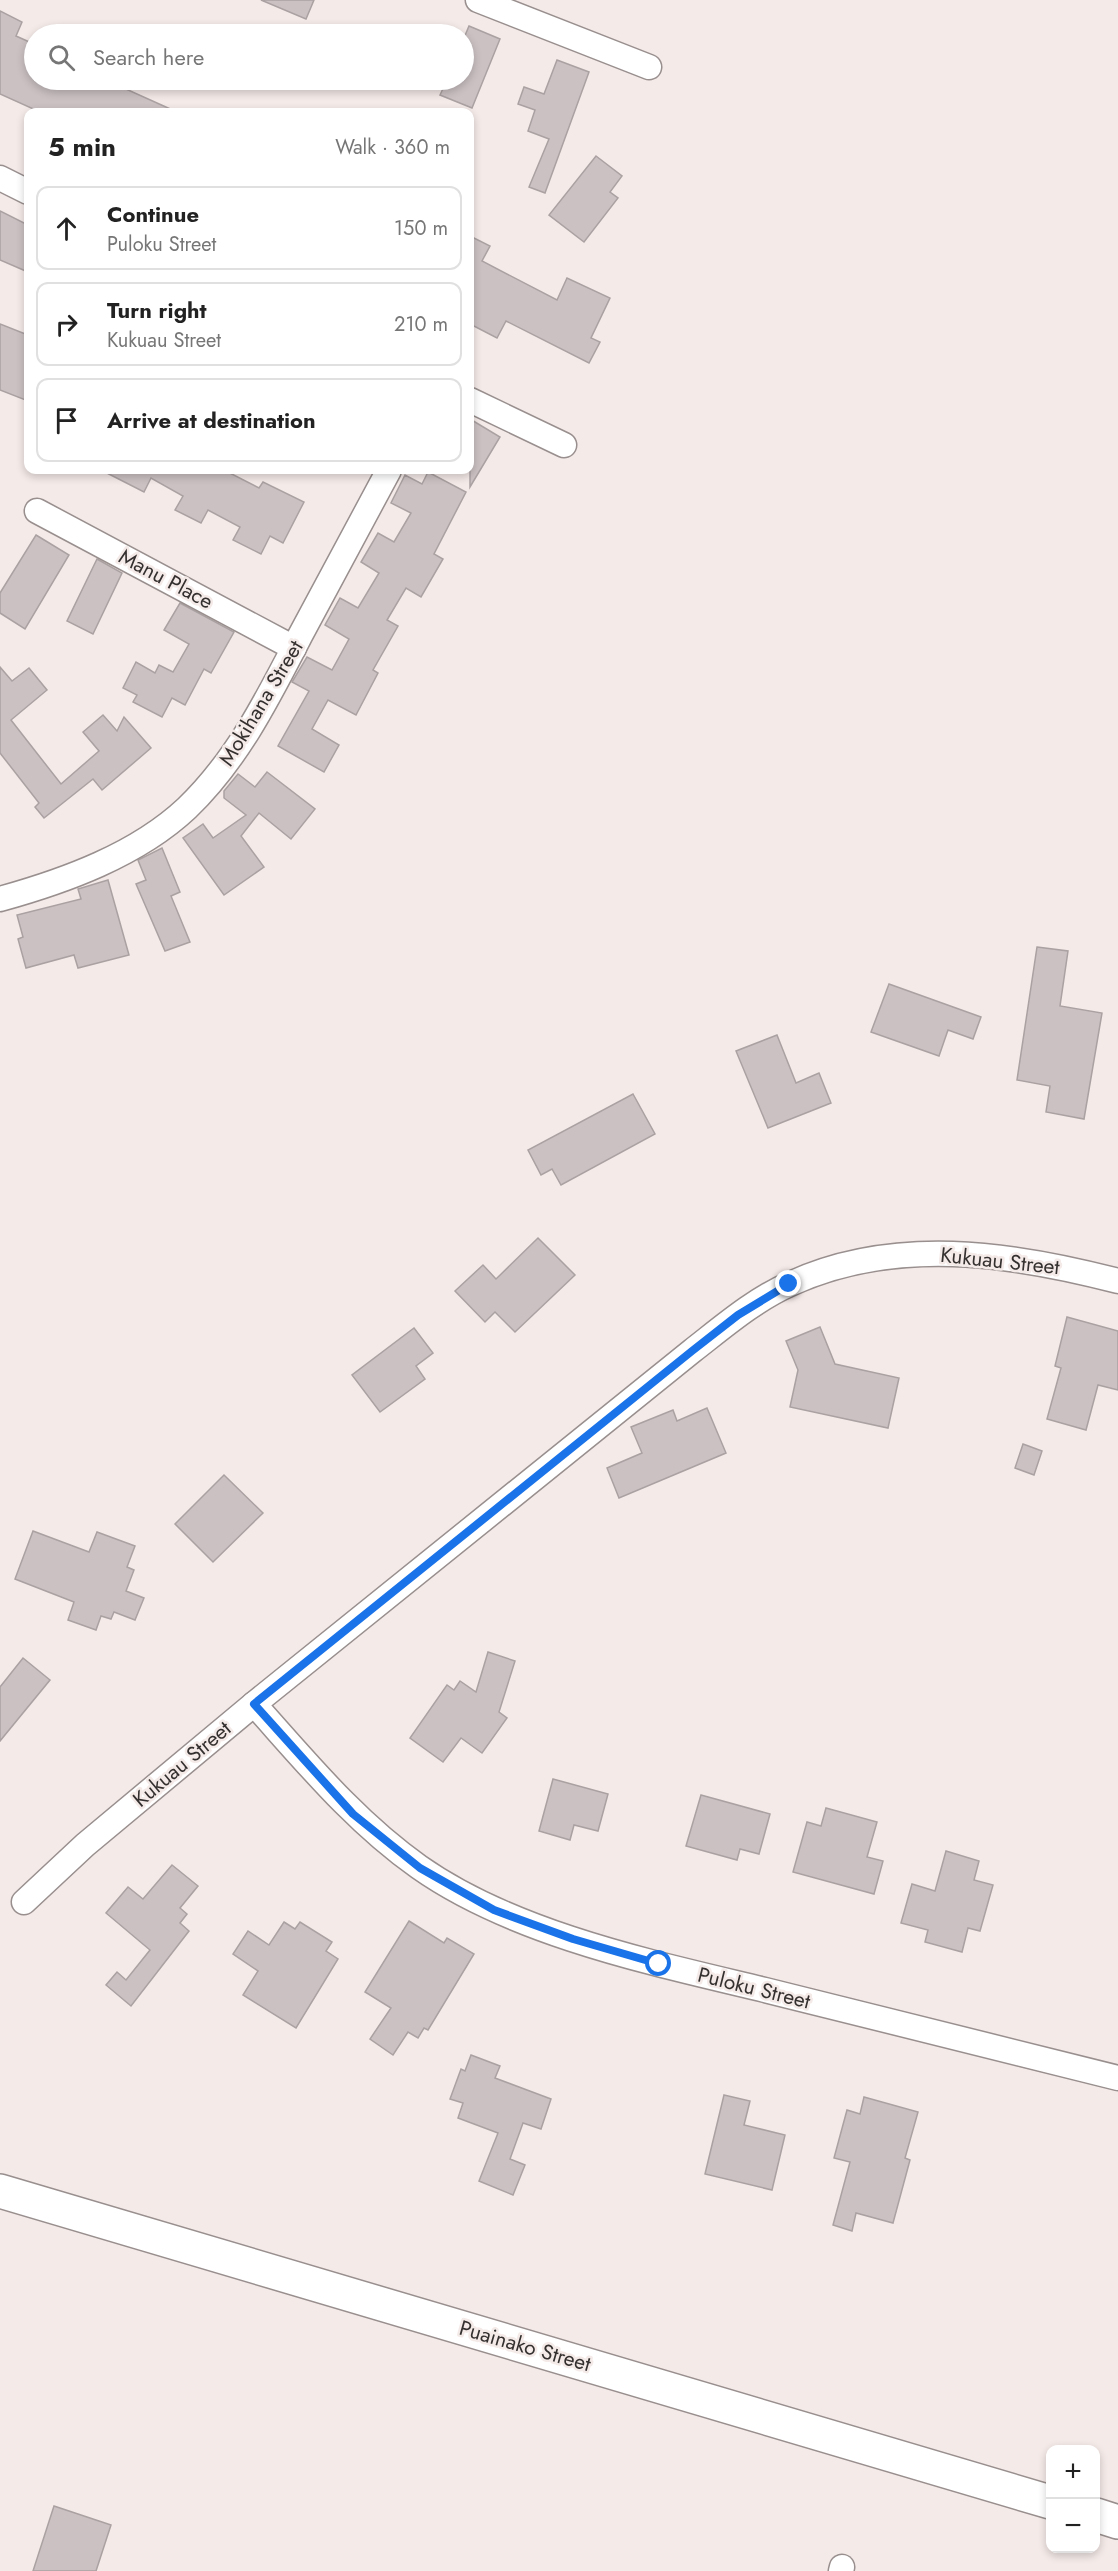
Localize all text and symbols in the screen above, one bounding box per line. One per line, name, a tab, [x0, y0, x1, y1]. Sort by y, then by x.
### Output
search box	[24, 24, 474, 90]
icon: search	[45, 41, 78, 74]
text: Search here	[93, 41, 204, 73]
text: 5 min	[48, 128, 116, 166]
text: Walk · 360 m	[335, 133, 450, 162]
text: Continue	[107, 198, 199, 230]
icon: ahead	[50, 212, 83, 245]
text: 150 m	[394, 214, 448, 243]
text: Puloku Street	[107, 230, 216, 259]
text: Turn right	[107, 294, 207, 326]
icon: right	[50, 308, 83, 341]
text: 210 m	[394, 310, 448, 339]
text: Kukuau Street	[107, 326, 221, 355]
icon: arrive	[50, 404, 83, 437]
text: Arrive at destination	[107, 404, 316, 436]
street label: Manu Place	[114, 542, 219, 616]
street label: Mokihana Street	[212, 634, 310, 772]
street label: Kukuau Street	[939, 1240, 1061, 1282]
route end	[775, 1270, 801, 1296]
street label: Kukuau Street	[126, 1714, 238, 1814]
route start	[645, 1950, 671, 1976]
street label: Puloku Street	[695, 1960, 813, 2016]
street label: Puainako Street	[456, 2313, 594, 2379]
map controls	[1046, 2445, 1100, 2553]
button: +	[1046, 2445, 1100, 2499]
button: −	[1046, 2499, 1100, 2553]

